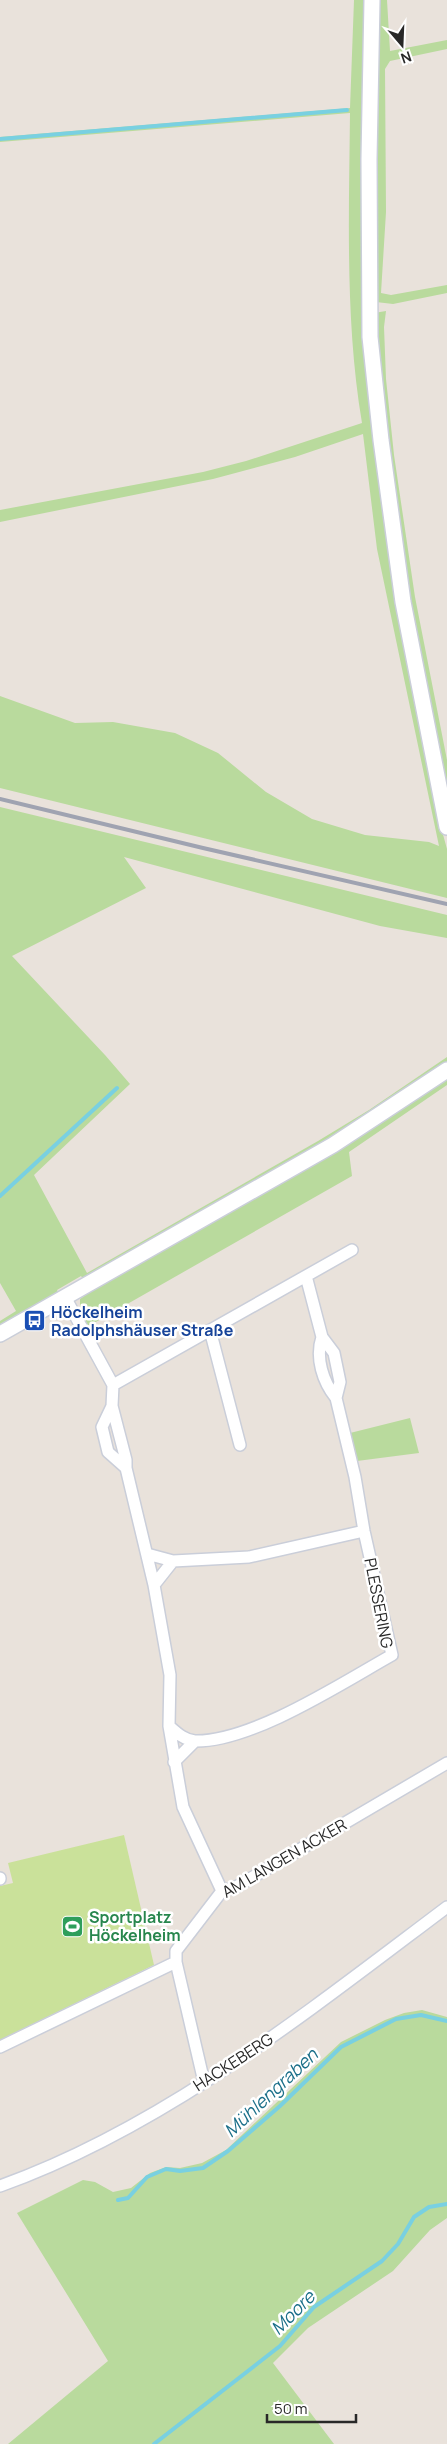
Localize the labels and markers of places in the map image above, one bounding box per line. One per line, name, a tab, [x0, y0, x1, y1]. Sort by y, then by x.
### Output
place label: Höckelheim Radolphshäuser Straße	[51, 1301, 234, 1341]
bus stop icon: Höckelheim Radolphshäuser Straße	[23, 1309, 47, 1333]
place label: Sportplatz Höckelheim	[89, 1906, 181, 1946]
sports icon: Sportplatz Höckelheim	[61, 1914, 85, 1938]

